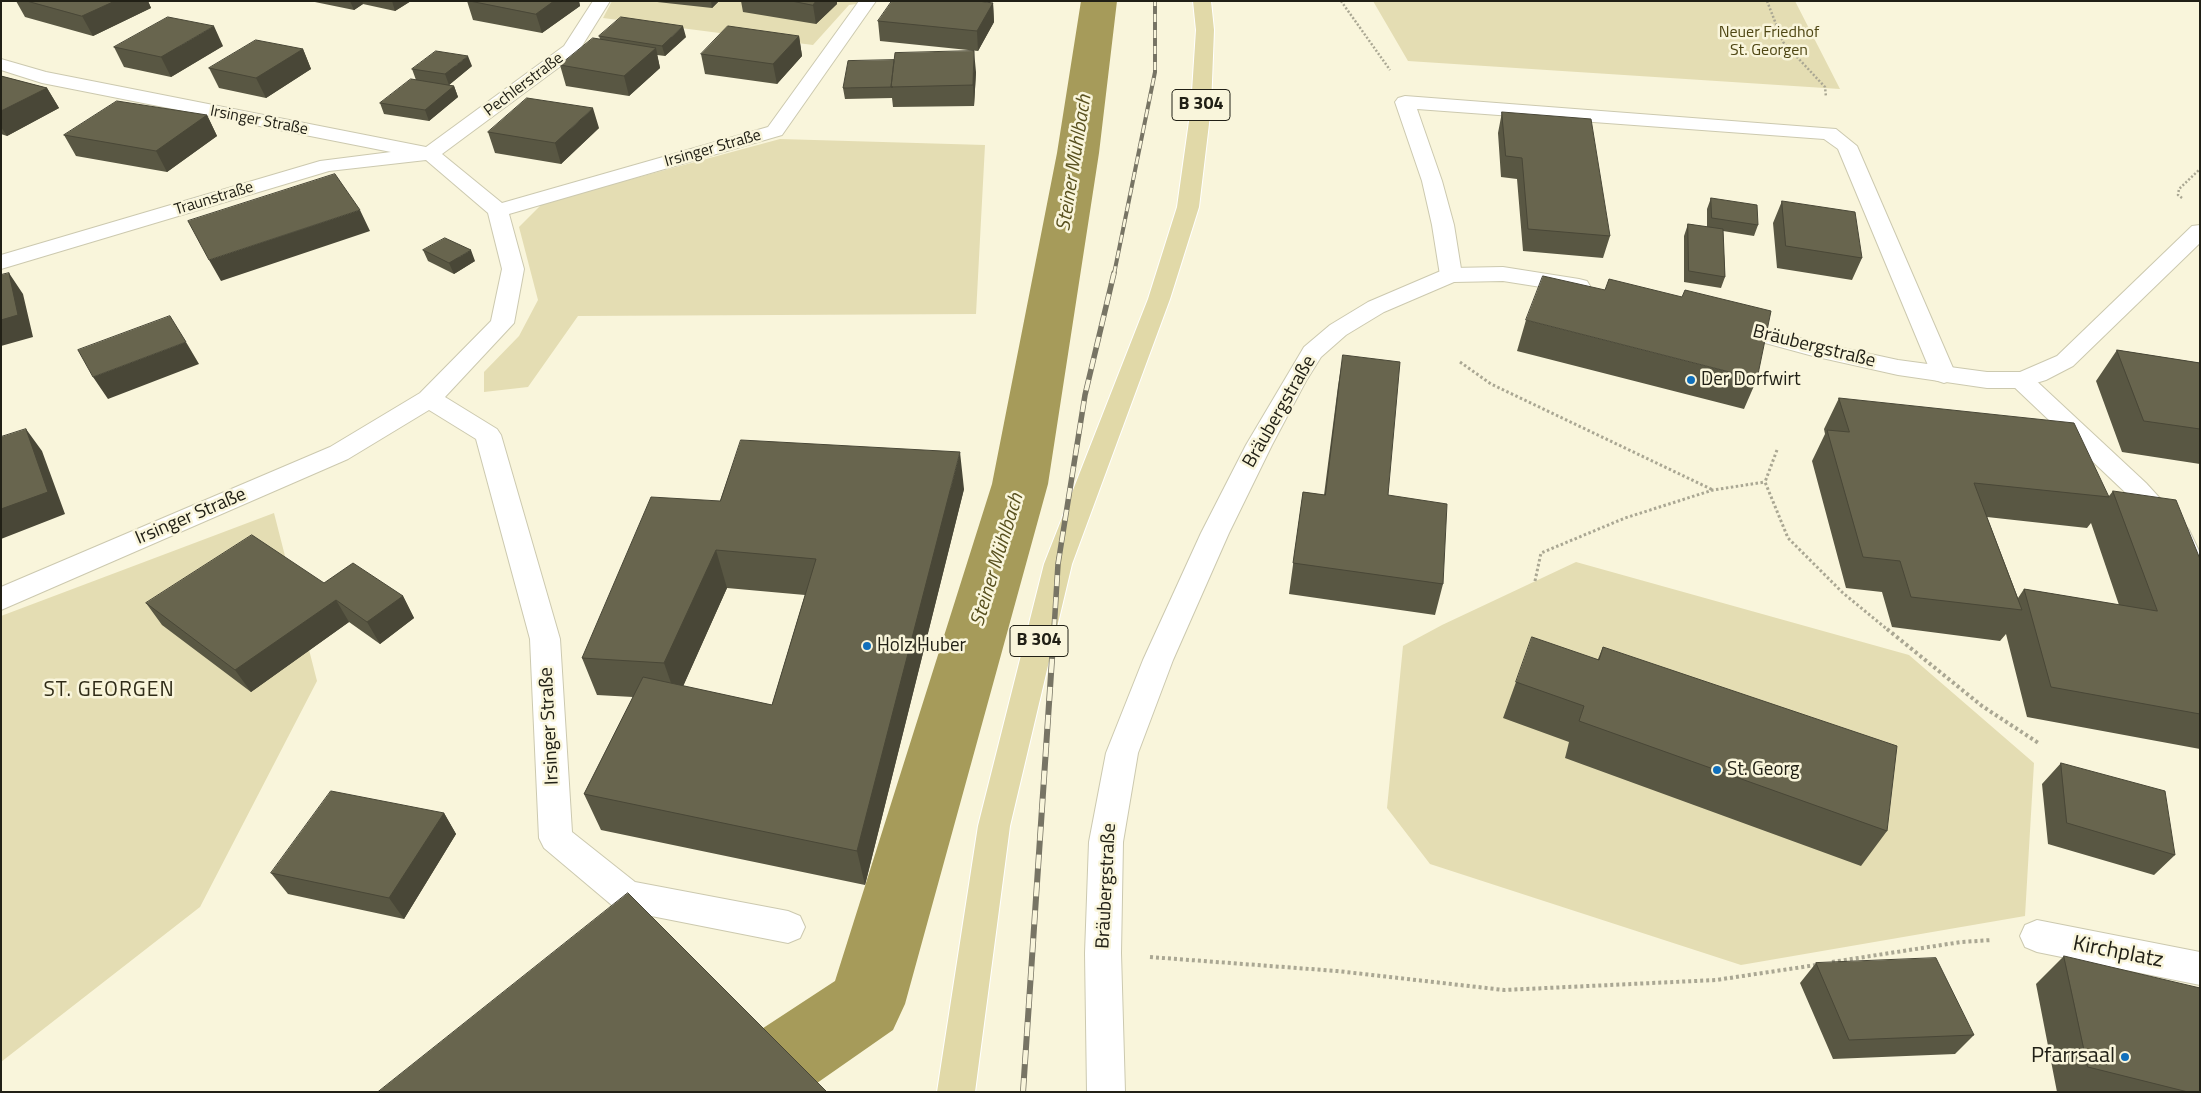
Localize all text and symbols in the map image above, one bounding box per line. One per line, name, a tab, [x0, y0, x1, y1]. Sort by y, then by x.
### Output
park label: Neuer Friedhof St. Georgen	[1719, 23, 1819, 61]
street label: Pechlerstraße	[481, 49, 567, 121]
road number: B 304	[1172, 90, 1230, 120]
water label: Steiner Mühlbach	[1052, 93, 1098, 233]
street label: Irsinger Straße	[208, 102, 310, 140]
street label: Irsinger Straße	[663, 126, 763, 172]
street label: Traunstraße	[172, 178, 256, 220]
street label: Bräubergstraße	[1750, 321, 1878, 373]
street label: Bräubergstraße	[1239, 352, 1321, 472]
place label: Der Dorfwirt	[1701, 369, 1801, 391]
marker: Der Dorfwirt	[1685, 374, 1697, 386]
street label: Irsinger Straße	[132, 483, 250, 551]
water label: Steiner Mühlbach	[966, 491, 1030, 629]
road number: B 304	[1010, 626, 1068, 656]
place label: Holz Huber	[877, 635, 966, 657]
marker: Holz Huber	[861, 640, 873, 652]
street label: Irsinger Straße	[536, 667, 564, 785]
district label: ST. GEORGEN	[42, 678, 176, 704]
place label: St. Georg	[1727, 759, 1800, 781]
marker: St. Georg	[1711, 764, 1723, 776]
street label: Bräubergstraße	[1092, 823, 1122, 949]
street label: Kirchplatz	[2071, 931, 2165, 975]
place label: Pfarrsaal	[2031, 1044, 2115, 1070]
marker: Pfarrsaal	[2119, 1051, 2131, 1063]

